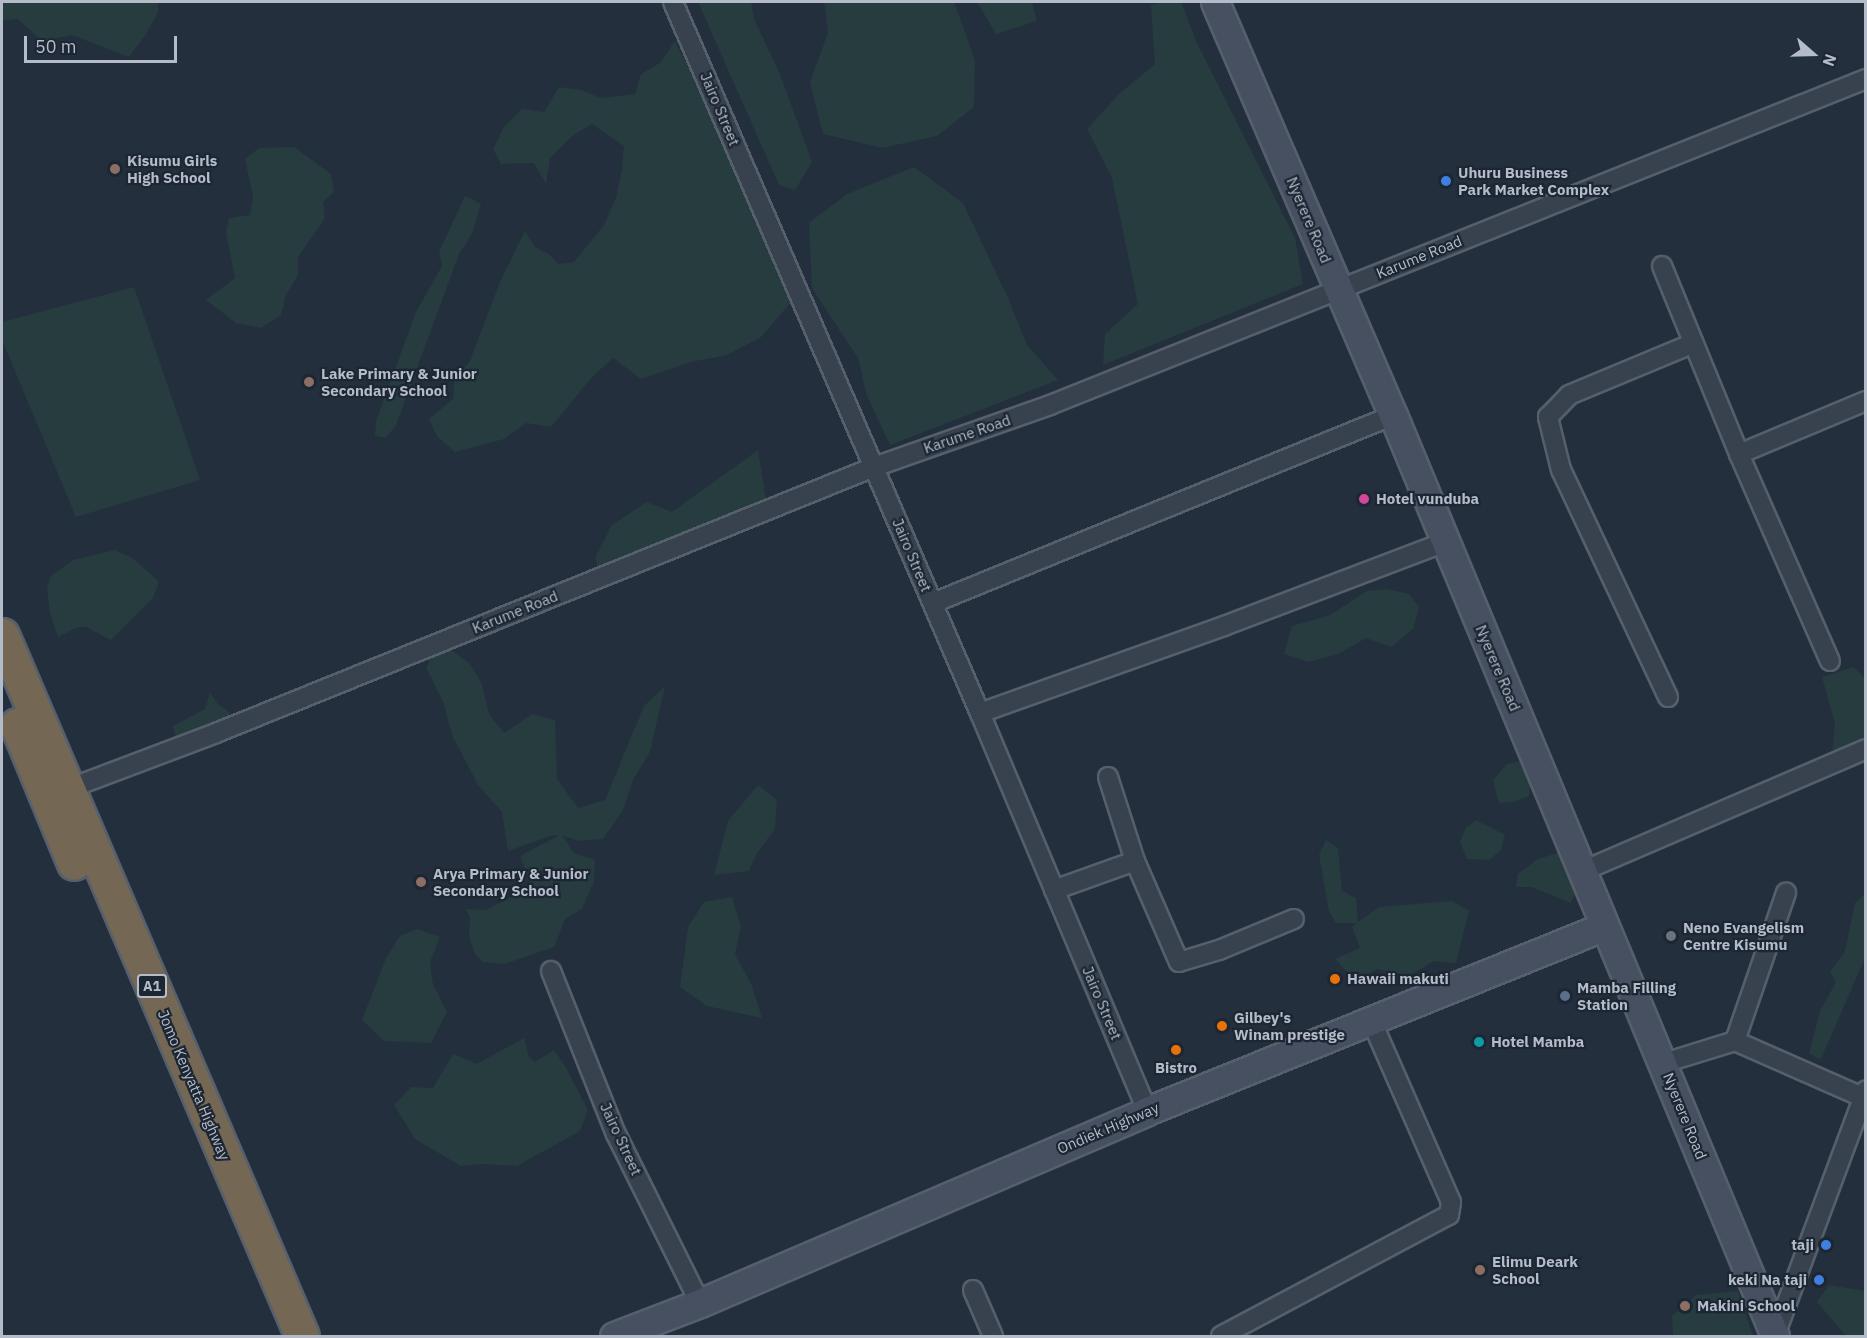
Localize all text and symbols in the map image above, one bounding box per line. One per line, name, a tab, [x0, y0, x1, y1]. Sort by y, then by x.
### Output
scale bar	[27, 24, 180, 62]
north arrow	[1783, 24, 1843, 84]
text: 50 m	[35, 35, 77, 58]
text: N	[1819, 51, 1841, 69]
street label: Jairo Street	[696, 70, 744, 148]
place label: Kisumu Girls High School	[127, 151, 217, 186]
marker: Kisumu Girls High School	[108, 162, 122, 176]
place label: Uhuru Business Park Market Complex	[1458, 163, 1609, 198]
street label: Nyerere Road	[1283, 174, 1335, 266]
marker: Uhuru Business Park Market Complex	[1439, 174, 1453, 188]
street label: Karume Road	[1374, 232, 1464, 282]
place label: Lake Primary & Junior Secondary School	[321, 364, 477, 399]
marker: Lake Primary & Junior Secondary School	[302, 375, 316, 389]
street label: Karume Road	[921, 411, 1013, 457]
place label: Hotel vunduba	[1376, 490, 1479, 508]
marker: Hotel vunduba	[1357, 492, 1371, 506]
street label: Jairo Street	[888, 516, 936, 594]
street label: Karume Road	[470, 587, 560, 637]
street label: Nyerere Road	[1472, 622, 1524, 714]
place label: Arya Primary & Junior Secondary School	[433, 864, 588, 899]
marker: Arya Primary & Junior Secondary School	[414, 875, 428, 889]
place label: Neno Evangelism Centre Kisumu	[1683, 918, 1804, 953]
marker: Neno Evangelism Centre Kisumu	[1664, 929, 1678, 943]
street label: Jairo Street	[1078, 964, 1126, 1042]
place label: Hawaii makuti	[1347, 970, 1449, 988]
marker: Hawaii makuti	[1328, 972, 1342, 986]
road number: A1	[137, 975, 167, 997]
place label: Mamba Filling Station	[1577, 978, 1676, 1013]
marker: Mamba Filling Station	[1558, 989, 1572, 1003]
street label: Jomo Kenyatta Highway	[154, 1007, 234, 1163]
place label: Gilbey's Winam prestige	[1234, 1008, 1345, 1043]
marker: Gilbey's Winam prestige	[1215, 1019, 1229, 1033]
place label: Hotel Mamba	[1491, 1033, 1584, 1051]
marker: Hotel Mamba	[1472, 1035, 1486, 1049]
marker: Bistro	[1169, 1043, 1183, 1057]
place label: Bistro	[1155, 1059, 1197, 1077]
street label: Nyerere Road	[1659, 1070, 1711, 1162]
street label: Ondiek Highway	[1054, 1098, 1162, 1158]
street label: Jairo Street	[596, 1100, 646, 1178]
place label: taji	[1791, 1236, 1814, 1254]
marker: taji	[1819, 1238, 1833, 1252]
place label: Elimu Deark School	[1492, 1252, 1578, 1287]
marker: Elimu Deark School	[1473, 1263, 1487, 1277]
place label: keki Na taji	[1728, 1271, 1807, 1289]
marker: keki Na taji	[1812, 1273, 1826, 1287]
place label: Makini School	[1697, 1297, 1795, 1315]
marker: Makini School	[1678, 1299, 1692, 1313]

